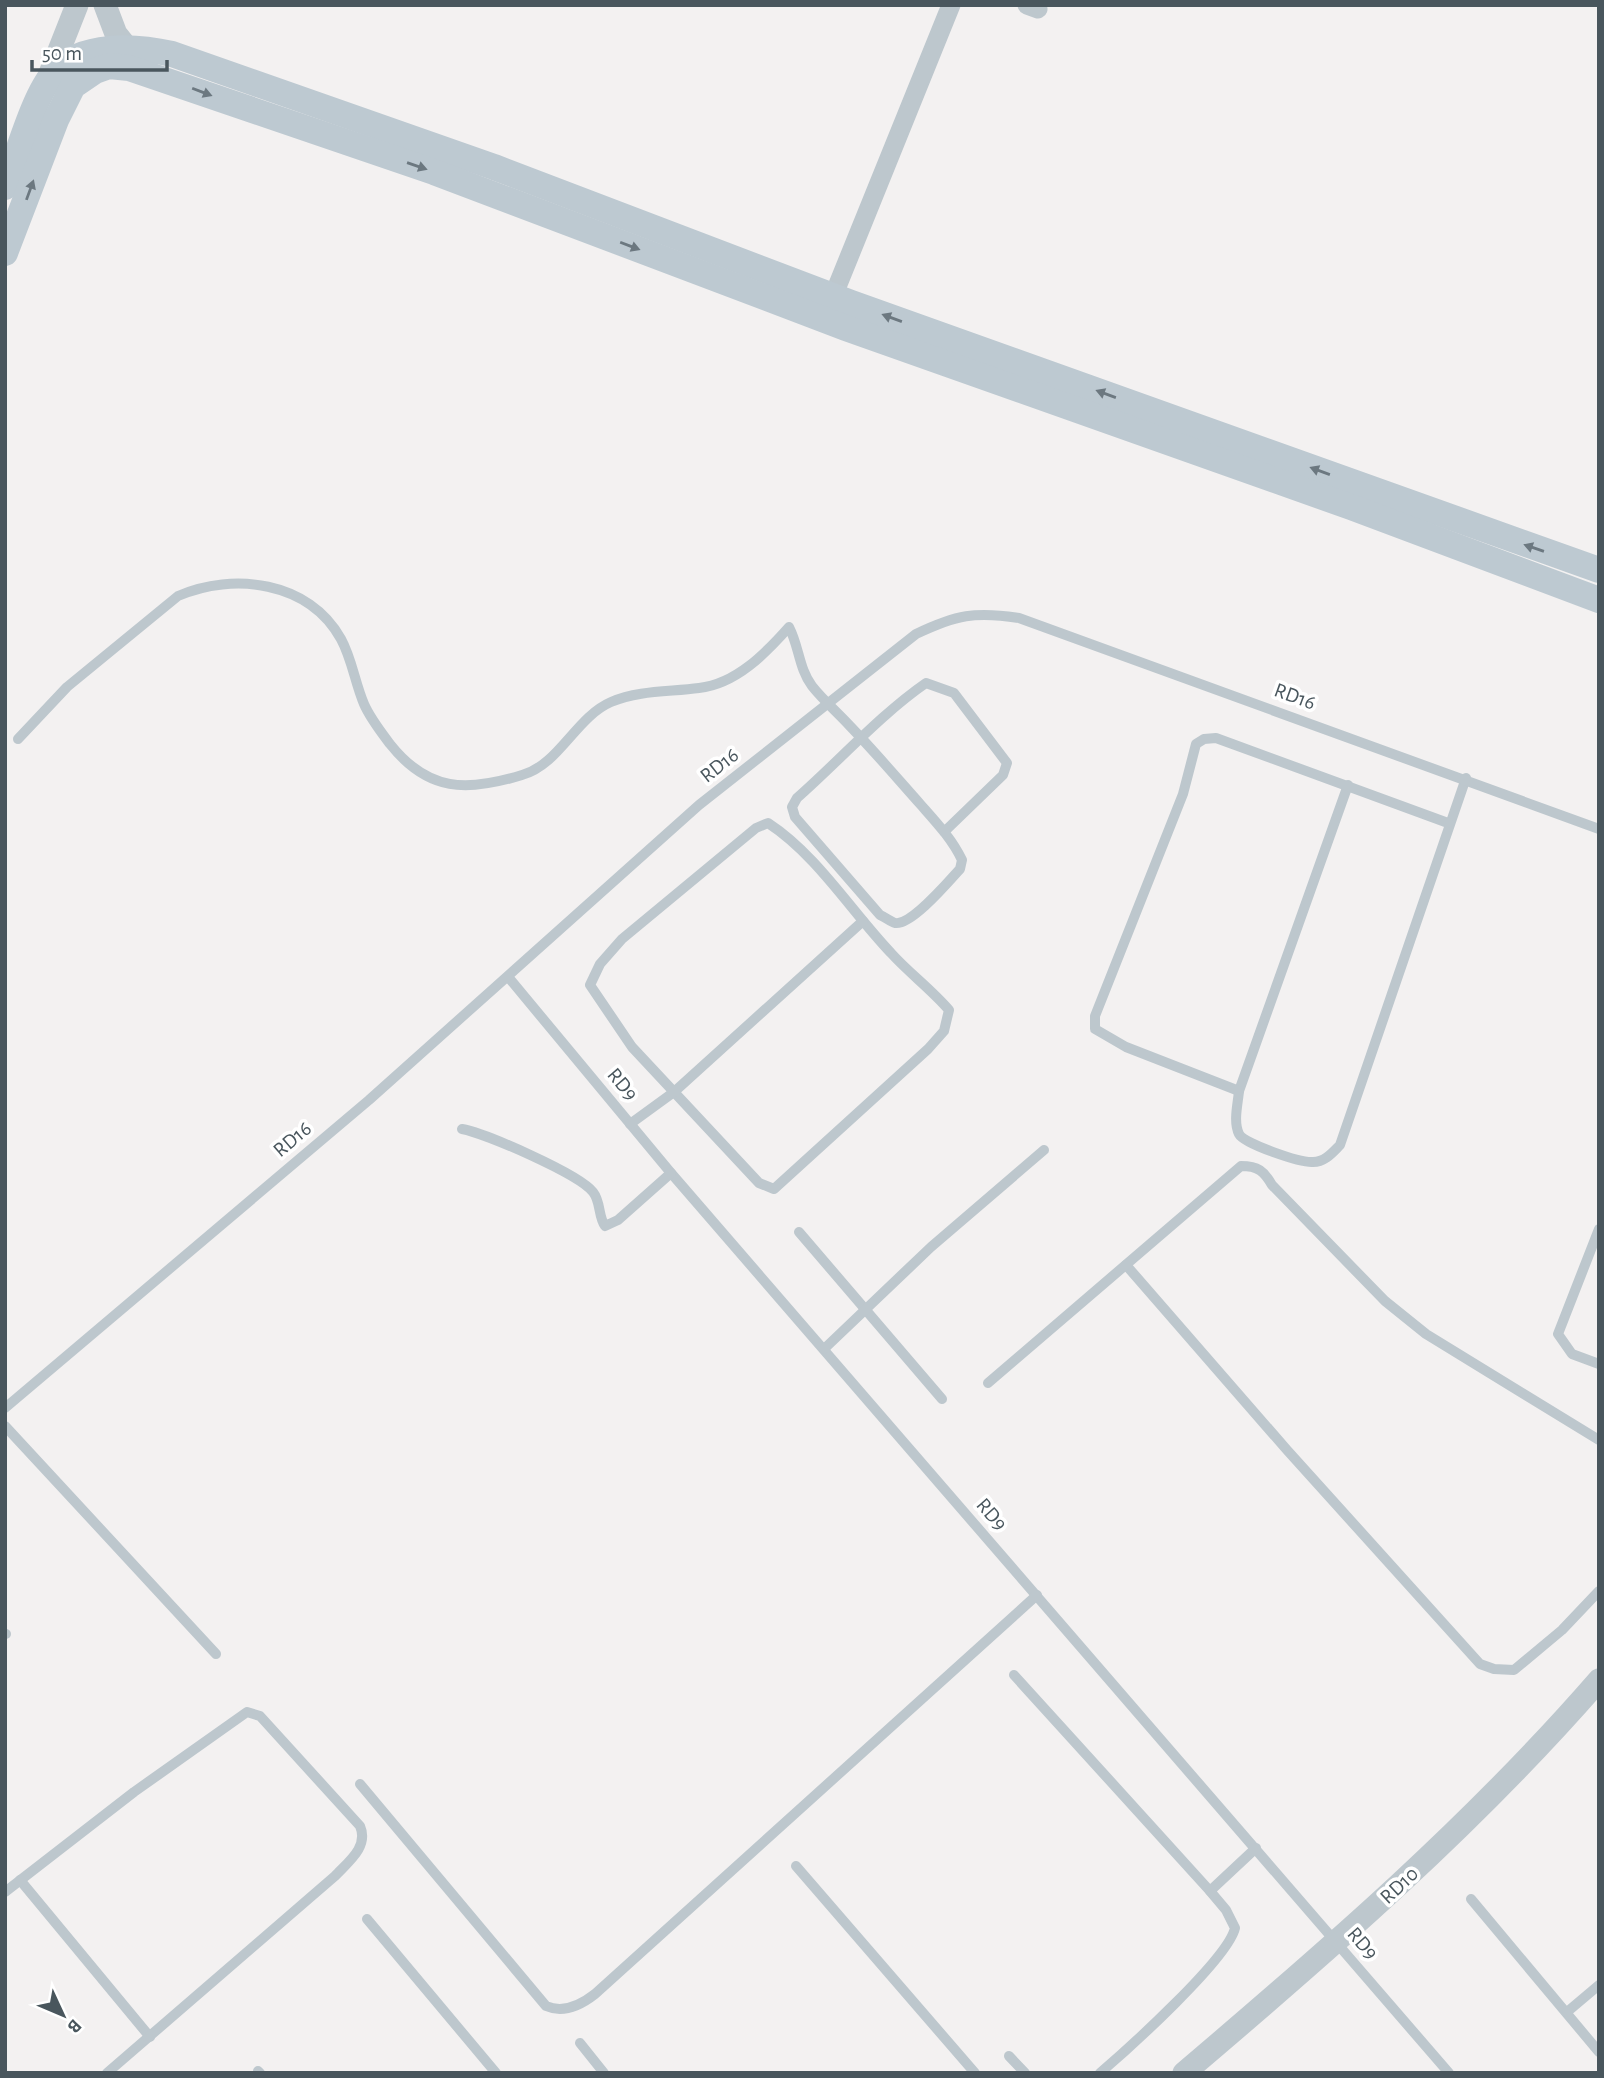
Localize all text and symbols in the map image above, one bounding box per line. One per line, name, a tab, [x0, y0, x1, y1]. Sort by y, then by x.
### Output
scale bar	[32, 28, 166, 72]
text: 50 m	[42, 43, 82, 64]
one-way arrow	[192, 87, 213, 98]
one-way arrow	[407, 161, 428, 172]
one-way arrow	[24, 179, 35, 200]
one-way arrow	[620, 240, 641, 251]
one-way arrow	[881, 312, 902, 323]
one-way arrow	[1095, 388, 1116, 399]
one-way arrow	[1310, 465, 1331, 476]
one-way arrow	[1524, 542, 1545, 553]
street label: RD16	[1271, 679, 1318, 714]
street label: RD16	[696, 744, 742, 787]
street label: RD9	[603, 1064, 642, 1105]
street label: RD16	[269, 1118, 315, 1161]
street label: RD9	[972, 1494, 1011, 1534]
street label: RD10	[1376, 1863, 1422, 1908]
street label: RD9	[1343, 1923, 1382, 1963]
north arrow	[28, 1980, 98, 2050]
text: B	[63, 2015, 85, 2036]

